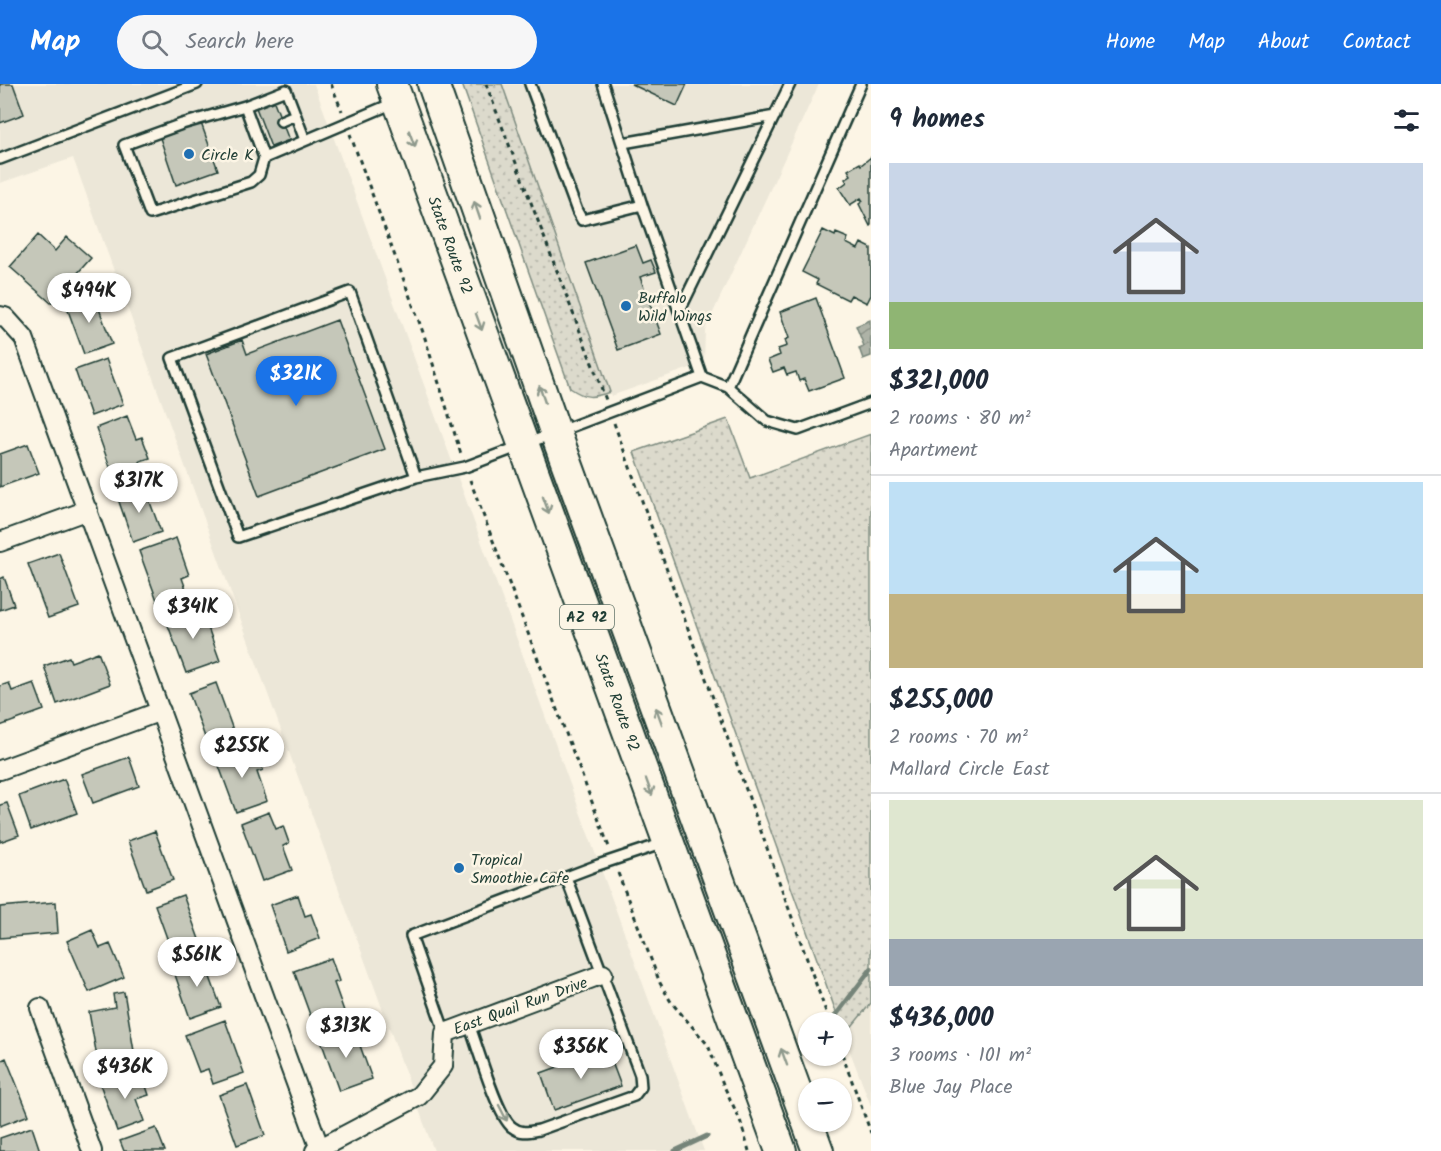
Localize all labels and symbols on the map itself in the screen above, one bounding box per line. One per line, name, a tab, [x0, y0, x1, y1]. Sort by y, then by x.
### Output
one-way arrow	[407, 129, 418, 148]
place label: Circle K	[201, 143, 254, 168]
marker: Circle K	[182, 147, 196, 161]
street label: State Route 92	[420, 193, 479, 298]
one-way arrow	[471, 201, 482, 220]
pin: $494K	[47, 273, 131, 324]
place label: Buffalo Wild Wings	[638, 286, 712, 329]
marker: Buffalo Wild Wings	[619, 299, 633, 313]
one-way arrow	[474, 312, 485, 331]
pin: $321K	[254, 356, 338, 407]
one-way arrow	[536, 385, 547, 404]
pin: $317K	[97, 463, 181, 514]
one-way arrow	[541, 495, 552, 514]
pin: $341K	[151, 589, 235, 640]
road number: AZ 92	[560, 605, 614, 629]
street label: State Route 92	[587, 650, 646, 755]
one-way arrow	[653, 707, 664, 726]
pin: $255K	[200, 728, 284, 779]
one-way arrow	[644, 777, 655, 796]
place label: Tropical Smoothie Cafe	[471, 848, 569, 891]
marker: Tropical Smoothie Cafe	[452, 861, 466, 875]
pin: $561K	[155, 937, 239, 988]
street label: East Quail Run Drive	[450, 971, 591, 1042]
pin: $313K	[304, 1008, 388, 1059]
pin: $356K	[539, 1029, 623, 1080]
one-way arrow	[777, 1048, 788, 1066]
pin: $436K	[83, 1049, 167, 1100]
one-way arrow	[498, 1103, 509, 1121]

